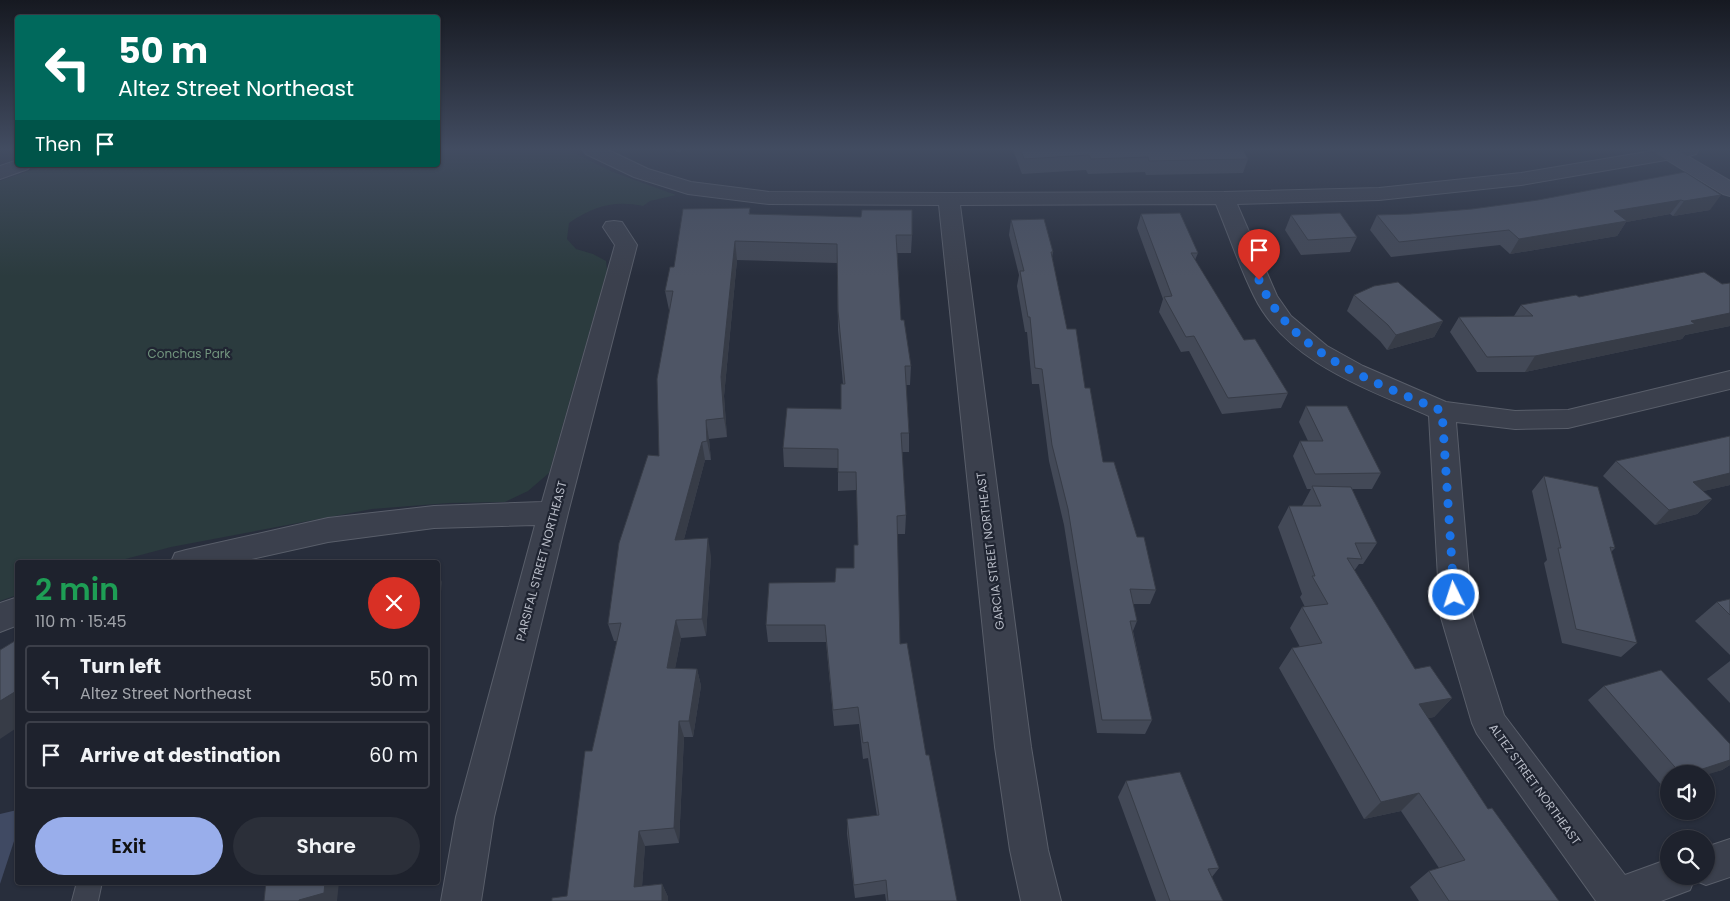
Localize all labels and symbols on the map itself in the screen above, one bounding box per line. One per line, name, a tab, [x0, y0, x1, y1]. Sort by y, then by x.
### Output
pin	[1238, 229, 1280, 280]
park label: Conchas Park	[148, 345, 231, 362]
street label: GARCIA STREET NORTHEAST	[972, 471, 1008, 631]
street label: PARSIFAL STREET NORTHEAST	[511, 478, 571, 643]
position arrow	[1427, 568, 1479, 620]
street label: ALTEZ STREET NORTHEAST	[1485, 720, 1585, 849]

